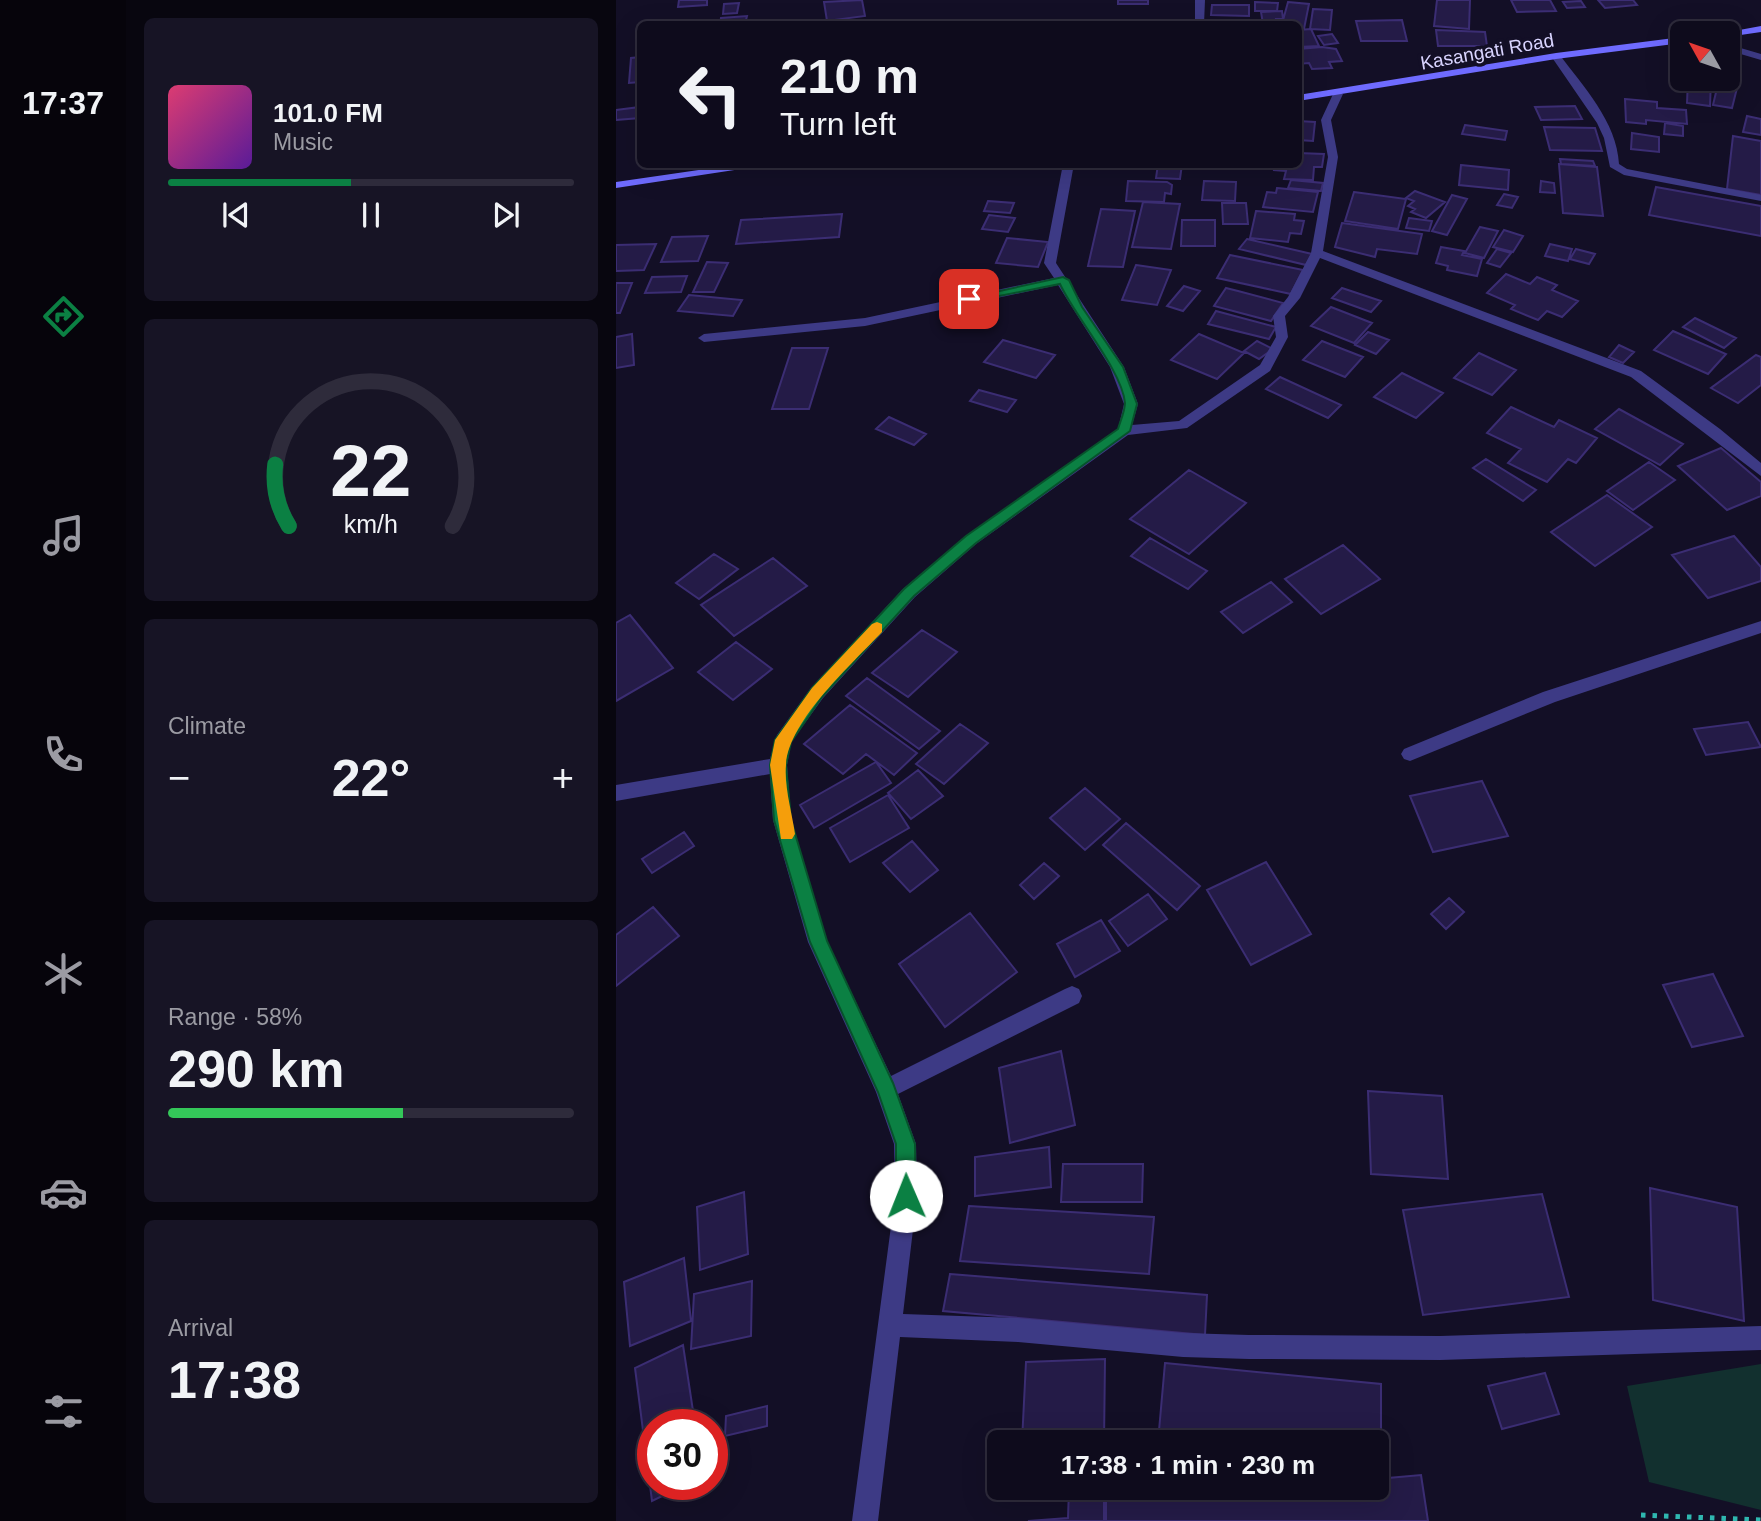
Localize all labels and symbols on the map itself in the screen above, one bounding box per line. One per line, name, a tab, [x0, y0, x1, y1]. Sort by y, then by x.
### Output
north arrow	[1670, 21, 1740, 91]
street label: Kasangati Road	[1419, 29, 1555, 74]
pin	[939, 269, 999, 329]
position arrow	[869, 1159, 943, 1233]
speed limit sign: 30	[637, 1409, 728, 1500]

